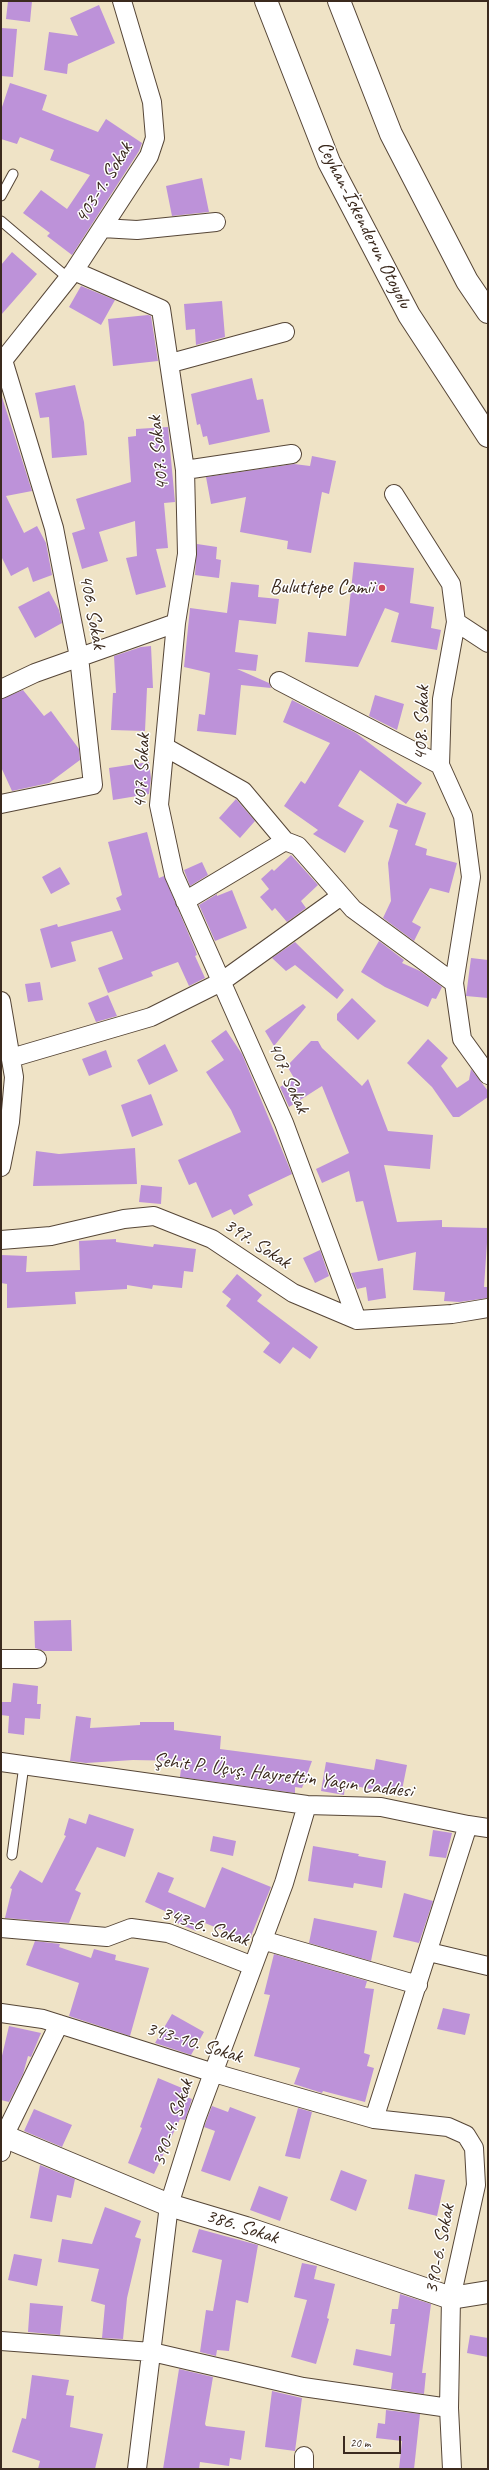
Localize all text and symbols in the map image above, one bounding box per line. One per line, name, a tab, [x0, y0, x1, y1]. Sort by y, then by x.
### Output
street label: Ceyhan-İskenderun Otoyolu	[311, 137, 417, 313]
street label: 403-1. Sokak	[70, 138, 138, 228]
street label: 407. Sokak	[143, 414, 175, 492]
street label: 406. Sokak	[73, 573, 111, 651]
place label: Buluttepe Camii	[270, 576, 374, 600]
marker: Buluttepe Camii	[377, 583, 387, 593]
street label: 408. Sokak	[409, 685, 435, 761]
street label: 407. Sokak	[128, 733, 156, 809]
street label: 407. Sokak	[262, 1039, 314, 1117]
street label: 397. Sokak	[219, 1214, 295, 1274]
street label: Şehit P. Üçvş. Hayrettin Yaçın Caddesi	[152, 1748, 414, 1804]
street label: 343-6. Sokak	[158, 1902, 252, 1952]
street label: 343-10. Sokak	[143, 2017, 245, 2069]
street label: 390-4. Sokak	[147, 2076, 199, 2170]
street label: 390-6. Sokak	[420, 2202, 460, 2296]
street label: 386. Sokak	[203, 2204, 281, 2250]
scale bar	[345, 2428, 403, 2454]
text: 20 m	[350, 2435, 370, 2451]

